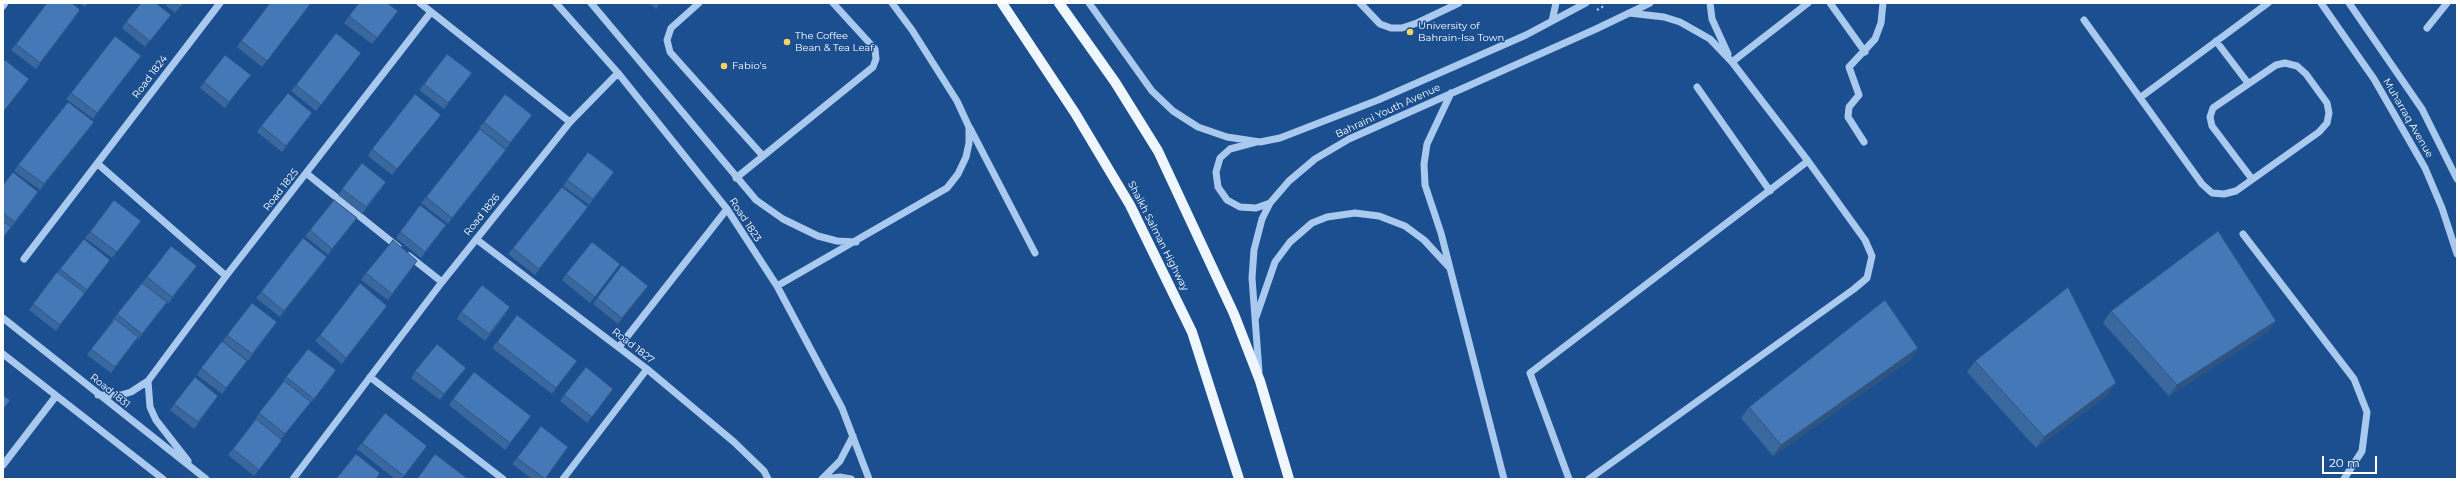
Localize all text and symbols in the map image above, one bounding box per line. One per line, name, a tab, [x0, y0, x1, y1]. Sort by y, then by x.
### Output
place label: University of Bahrain-Isa Town	[1418, 20, 1504, 44]
marker: University of Bahrain-Isa Town	[1405, 27, 1415, 37]
place label: The Coffee Bean & Tea Leaf	[795, 30, 874, 54]
marker: The Coffee Bean & Tea Leaf	[782, 37, 792, 47]
street label: Road 1824	[130, 53, 170, 101]
place label: Fabio's	[732, 60, 767, 72]
marker: Fabio's	[719, 61, 729, 71]
street label: Muharraq Avenue	[2380, 76, 2436, 160]
street label: Bahraini Youth Avenue	[1334, 81, 1442, 141]
street label: Road 1825	[261, 167, 301, 213]
street label: Shaikh Salman Highway	[1125, 179, 1191, 293]
street label: Road 1826	[461, 192, 503, 238]
street label: Road 1823	[726, 196, 764, 244]
street label: Road 1827	[609, 326, 657, 366]
street label: Road 1831	[88, 371, 132, 411]
scale bar	[2324, 448, 2379, 474]
text: 20 m	[2329, 455, 2360, 470]

